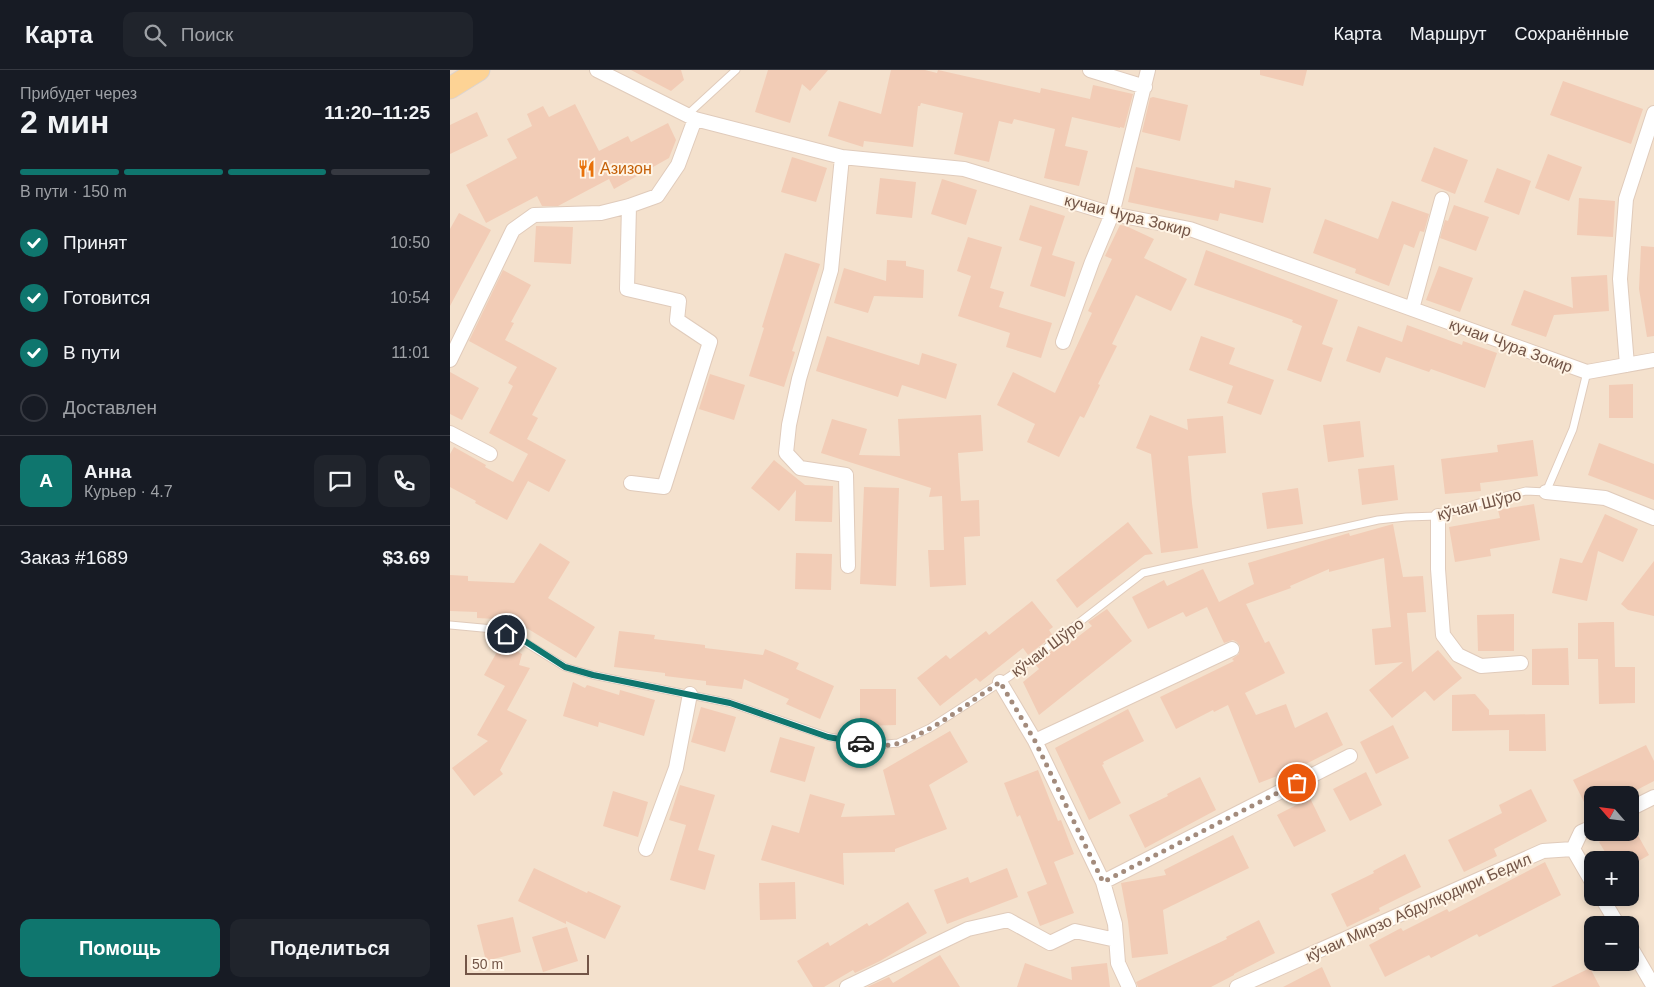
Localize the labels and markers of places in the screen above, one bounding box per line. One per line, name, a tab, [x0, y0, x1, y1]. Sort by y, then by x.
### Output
restaurant icon: Азизон	[576, 158, 596, 178]
place label: Азизон	[600, 160, 652, 177]
pin	[485, 613, 527, 655]
pin	[1276, 762, 1318, 804]

